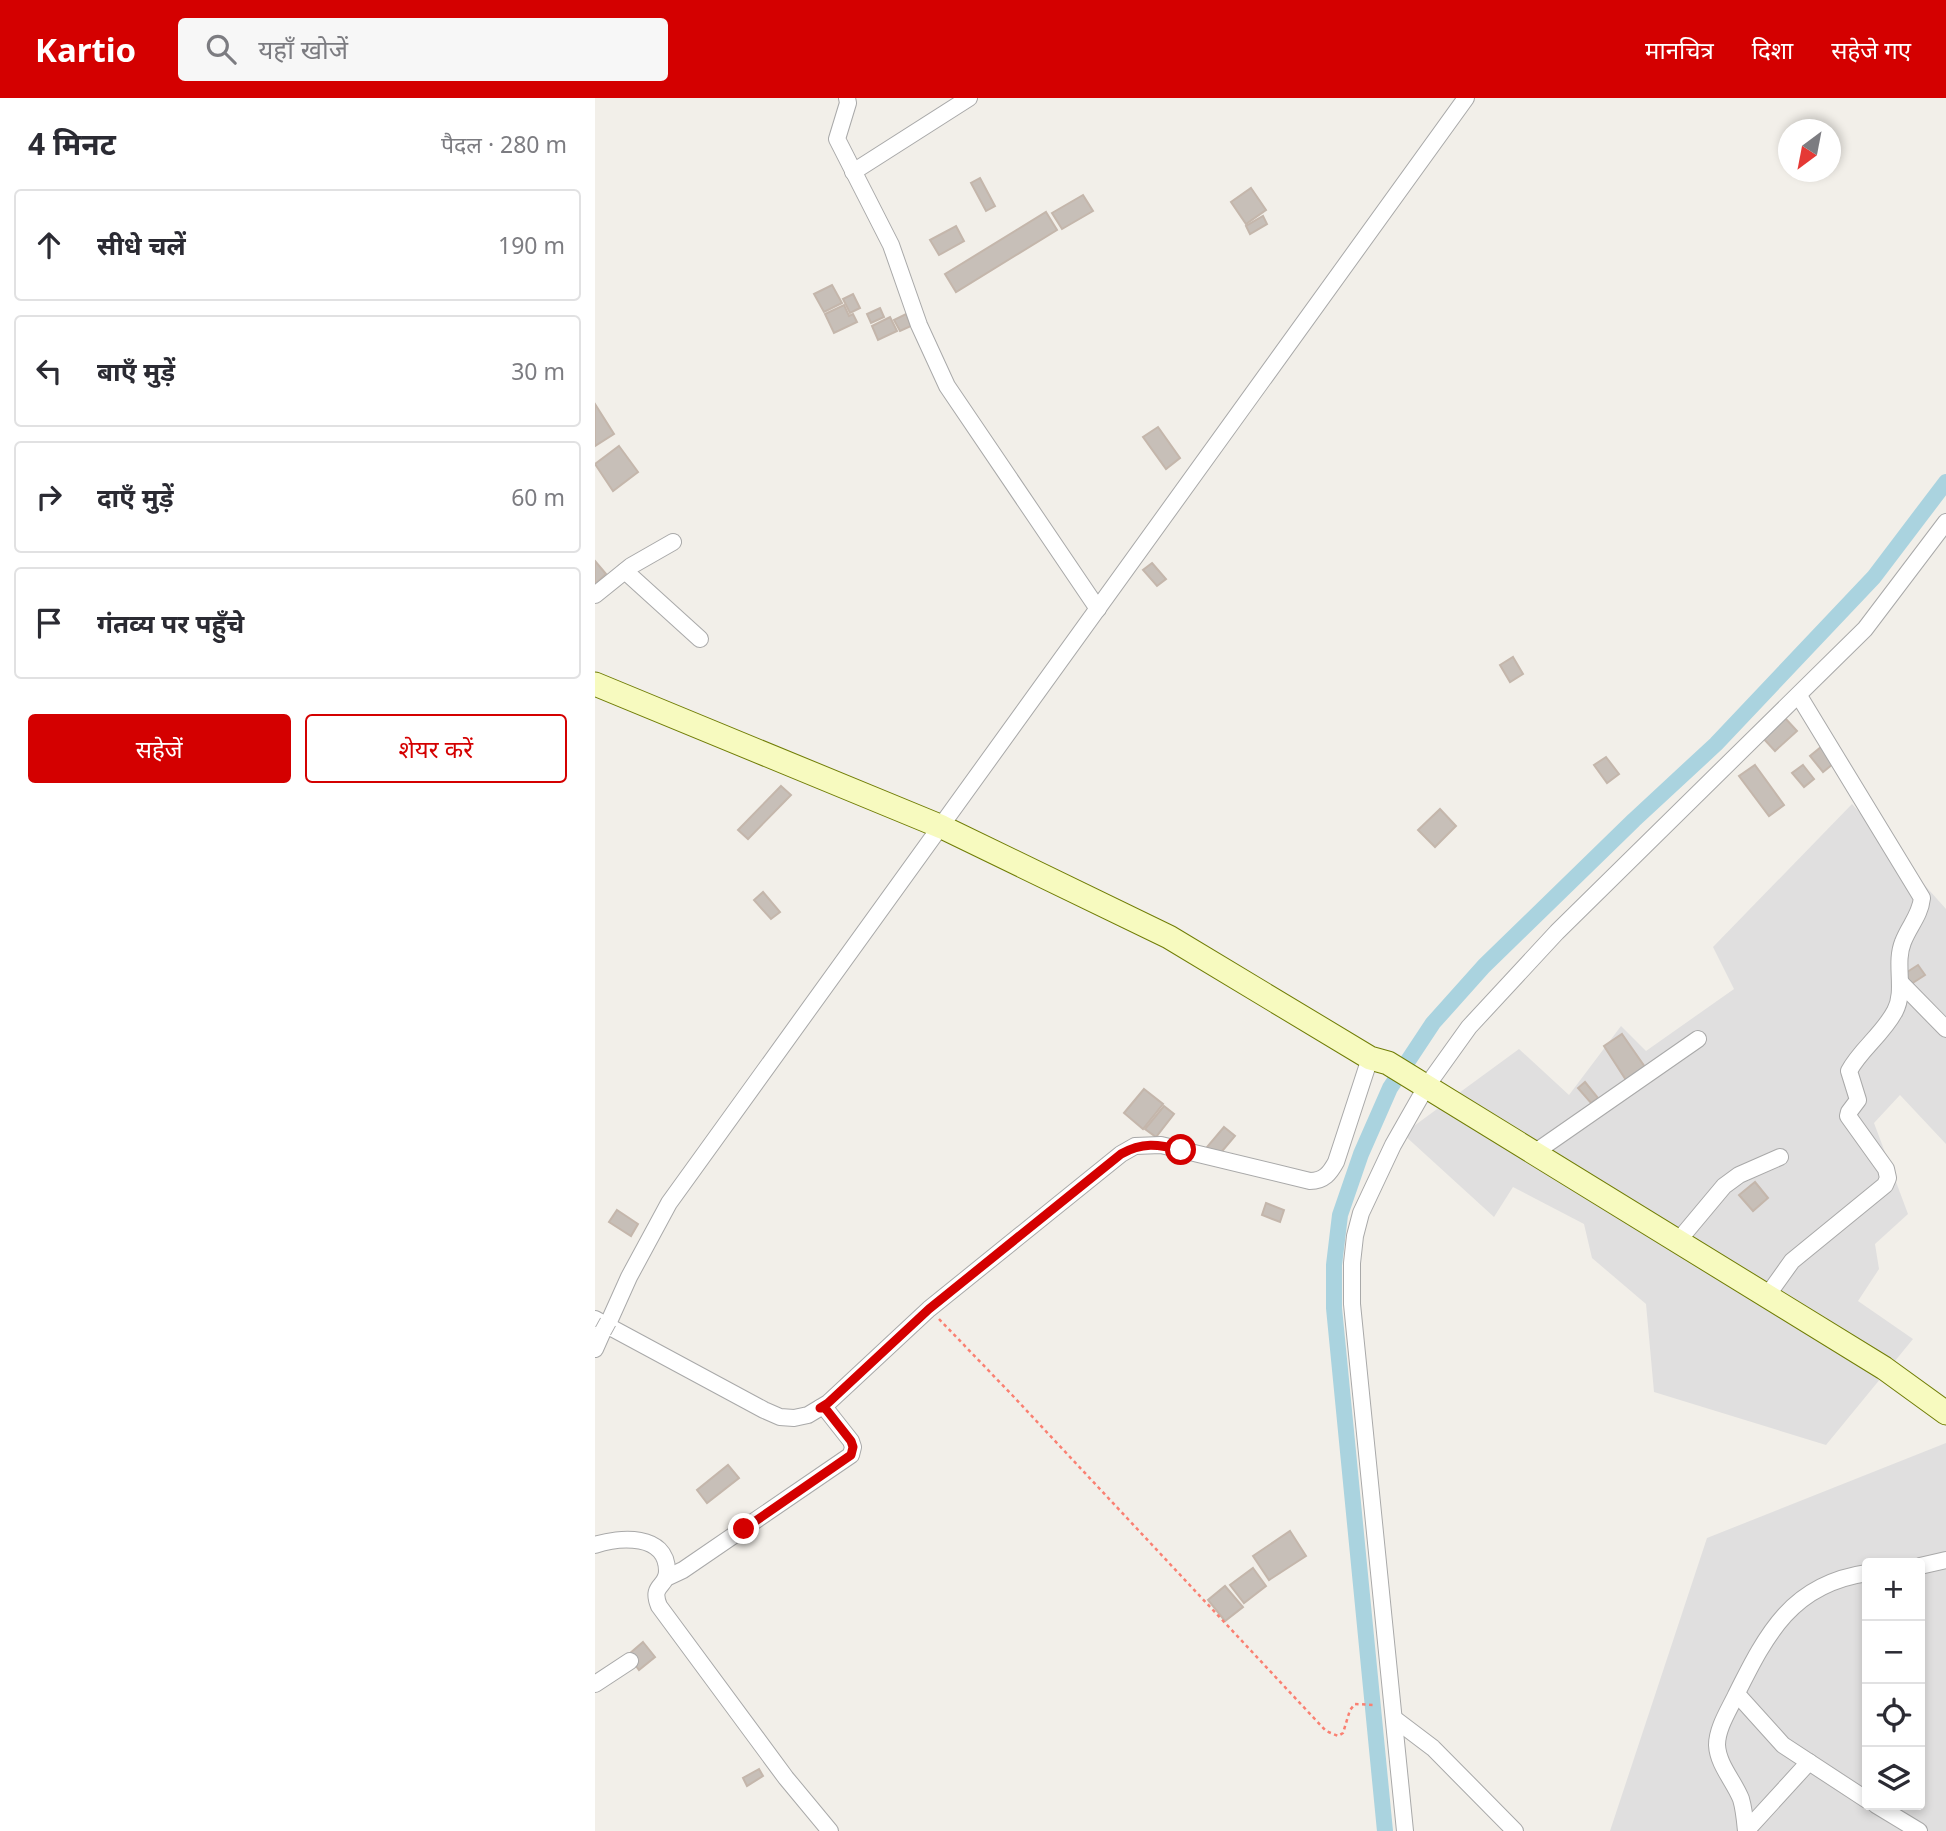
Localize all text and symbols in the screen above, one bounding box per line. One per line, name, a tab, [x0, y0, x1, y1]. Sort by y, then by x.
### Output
search box	[178, 18, 668, 81]
text: Kartio	[35, 27, 136, 72]
icon: search	[202, 30, 240, 68]
text: यहाँ खोजें	[258, 31, 348, 67]
text: मानचित्र	[1645, 33, 1714, 66]
text: दिशा	[1752, 33, 1793, 66]
text: सहेजे गए	[1831, 33, 1911, 66]
north arrow	[1778, 119, 1841, 182]
text: 4 मिनट	[28, 123, 116, 164]
text: पैदल · 280 m	[441, 128, 567, 160]
icon: ahead	[30, 226, 68, 264]
text: सीधे चलें	[97, 227, 186, 263]
text: 190 m	[498, 229, 565, 261]
icon: left	[30, 352, 68, 390]
text: बाएँ मुड़ें	[97, 353, 175, 389]
text: 30 m	[511, 355, 565, 387]
icon: right	[30, 478, 68, 516]
text: दाएँ मुड़ें	[97, 479, 174, 515]
text: 60 m	[511, 481, 565, 513]
icon: arrive	[30, 604, 68, 642]
text: गंतव्य पर पहुँचे	[97, 605, 244, 641]
button: सहेजें	[28, 714, 291, 783]
button: शेयर करें	[305, 714, 567, 783]
route start	[1165, 1134, 1196, 1165]
route end	[728, 1513, 759, 1544]
map controls	[1862, 1558, 1925, 1810]
button: +	[1862, 1558, 1925, 1621]
button: −	[1862, 1621, 1925, 1684]
button: locate	[1862, 1684, 1925, 1747]
button: layers	[1862, 1747, 1925, 1810]

